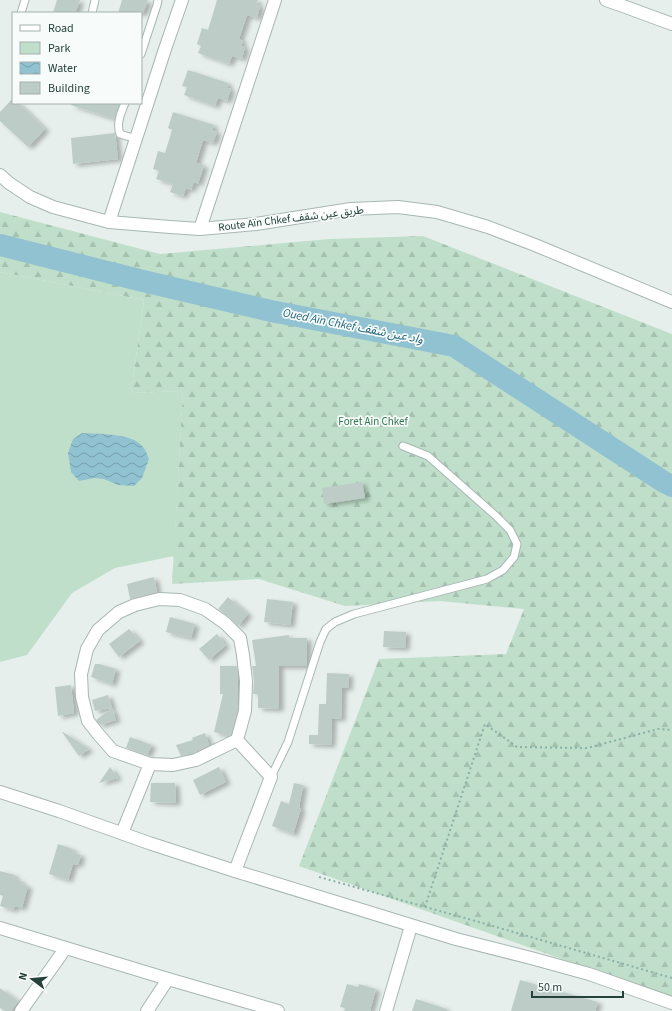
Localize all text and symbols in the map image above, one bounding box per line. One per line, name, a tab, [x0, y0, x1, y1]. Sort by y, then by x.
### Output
legend	[12, 12, 142, 104]
text: Road	[48, 20, 74, 37]
text: Park	[48, 40, 70, 57]
text: Water	[48, 60, 78, 77]
text: Building	[48, 80, 90, 97]
street label: Route Aïn Chkef طريق عين شقف	[217, 202, 365, 235]
water label: Oued Aïn Chkef واد عين شقف	[281, 305, 425, 349]
park label: Foret Ain Chkef	[338, 414, 408, 429]
north arrow	[12, 959, 52, 999]
text: N	[15, 971, 31, 982]
scale bar	[532, 973, 623, 999]
text: 50 m	[538, 979, 562, 996]

